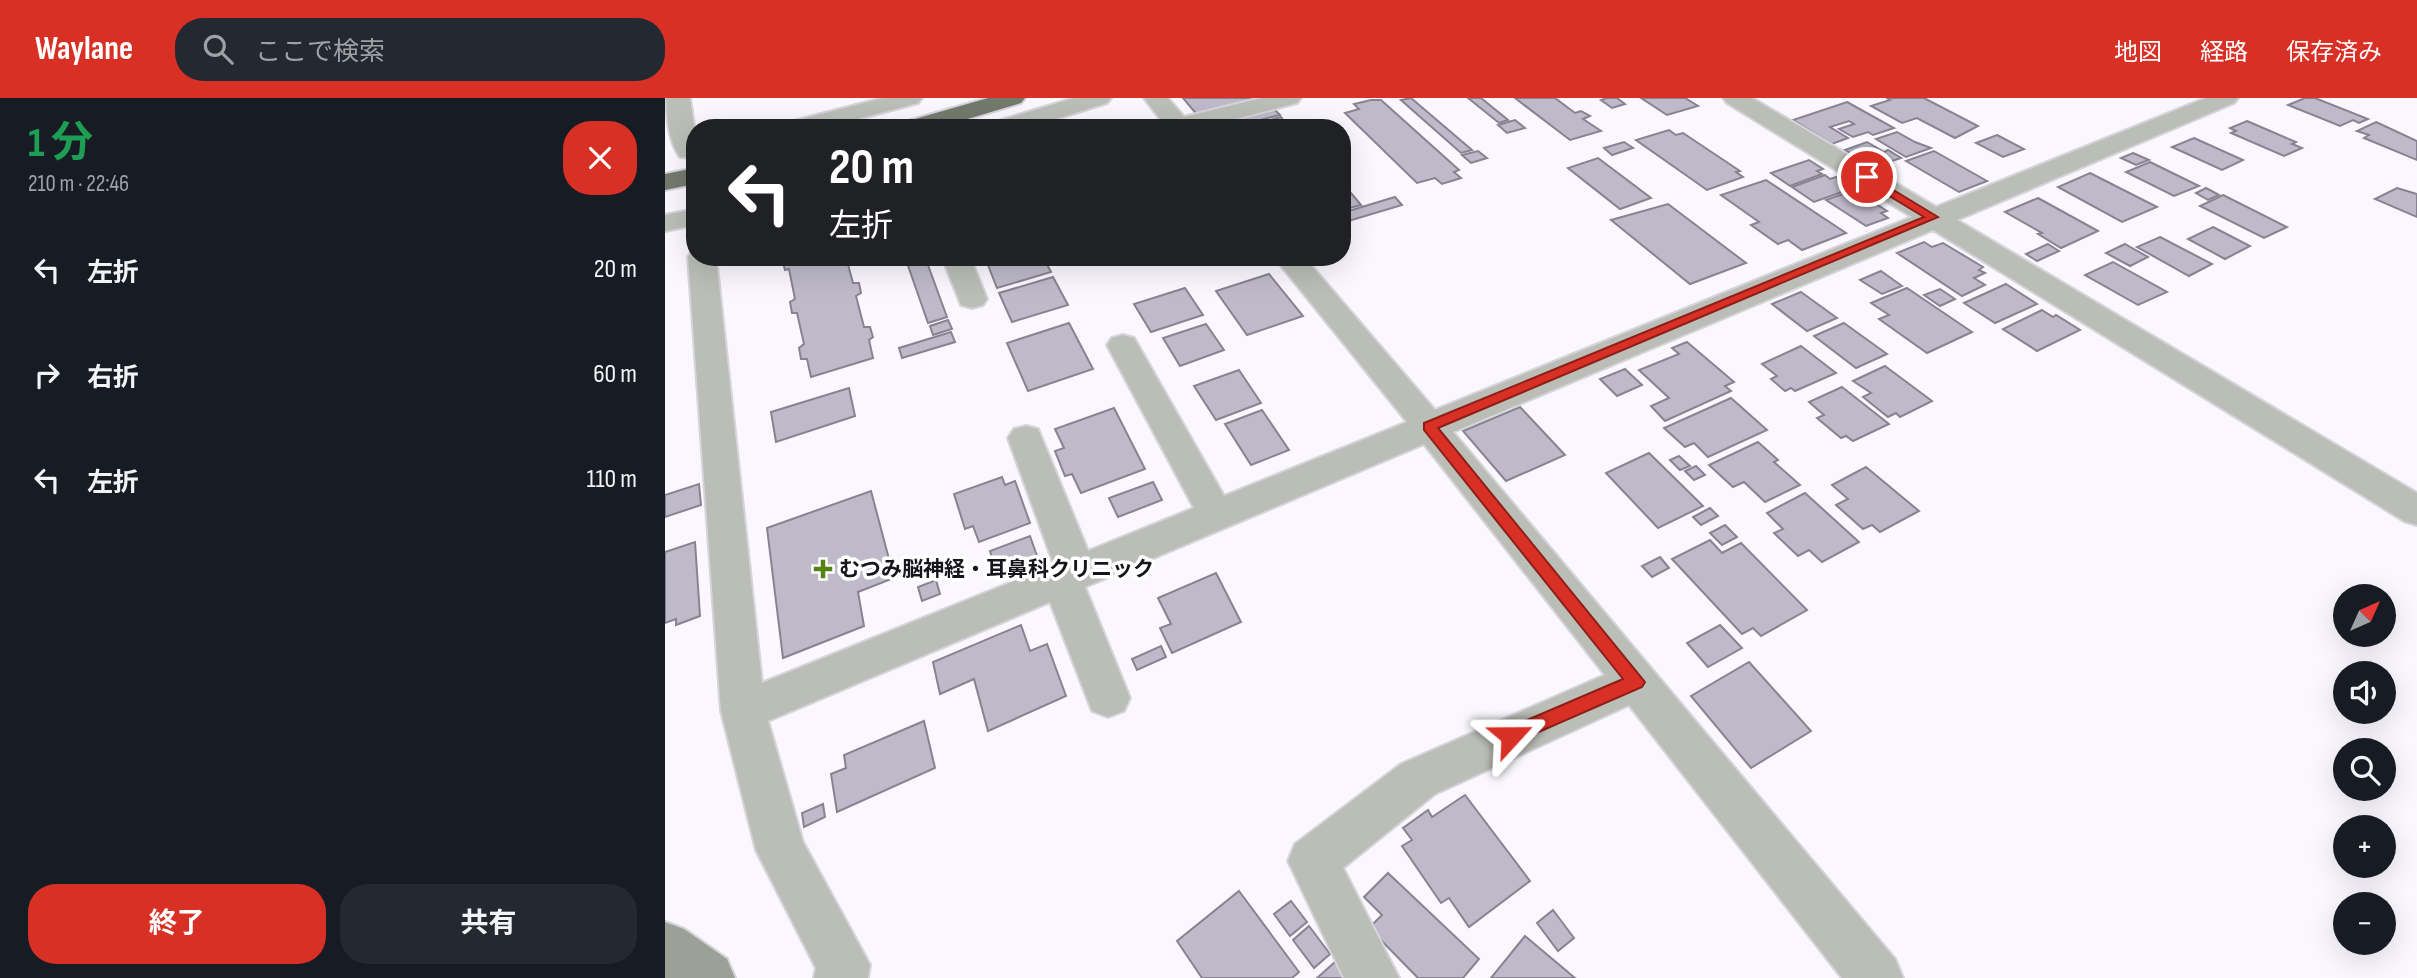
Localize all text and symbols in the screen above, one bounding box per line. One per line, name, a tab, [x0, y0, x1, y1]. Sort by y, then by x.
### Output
search box	[175, 18, 665, 81]
text: Waylane	[35, 29, 133, 69]
icon: search	[199, 30, 237, 68]
text: ここで検索	[255, 37, 385, 68]
text: 地図	[2114, 38, 2162, 67]
text: 経路	[2200, 38, 2248, 67]
text: 保存済み	[2286, 38, 2382, 67]
text: 1 分	[28, 118, 93, 169]
button: close	[563, 121, 637, 195]
text: 20 m	[829, 139, 914, 198]
icon: left	[714, 147, 805, 238]
pin	[1837, 147, 1897, 207]
icon: arrive	[1848, 158, 1886, 196]
text: 210 m · 22:46	[28, 170, 129, 198]
text: 左折	[829, 207, 893, 246]
icon: left	[28, 251, 66, 289]
text: 20 m	[594, 254, 637, 285]
text: 左折	[87, 258, 139, 289]
icon: right	[28, 356, 66, 394]
text: 60 m	[593, 359, 637, 390]
text: 右折	[87, 363, 139, 394]
icon: left	[28, 461, 66, 499]
text: 110 m	[586, 464, 637, 495]
text: 左折	[87, 468, 139, 499]
place label: むつみ脳神経・耳鼻科クリニック	[839, 557, 1154, 582]
marker: むつみ脳神経・耳鼻科クリニック	[813, 559, 833, 579]
north arrow	[2333, 584, 2396, 648]
map controls	[2333, 584, 2396, 955]
button: sound	[2333, 661, 2396, 724]
position arrow	[1474, 699, 1548, 773]
button: search	[2333, 738, 2396, 801]
button: +	[2333, 815, 2396, 878]
button: 終了	[28, 884, 326, 964]
button: 共有	[340, 884, 637, 964]
button: −	[2333, 892, 2396, 955]

